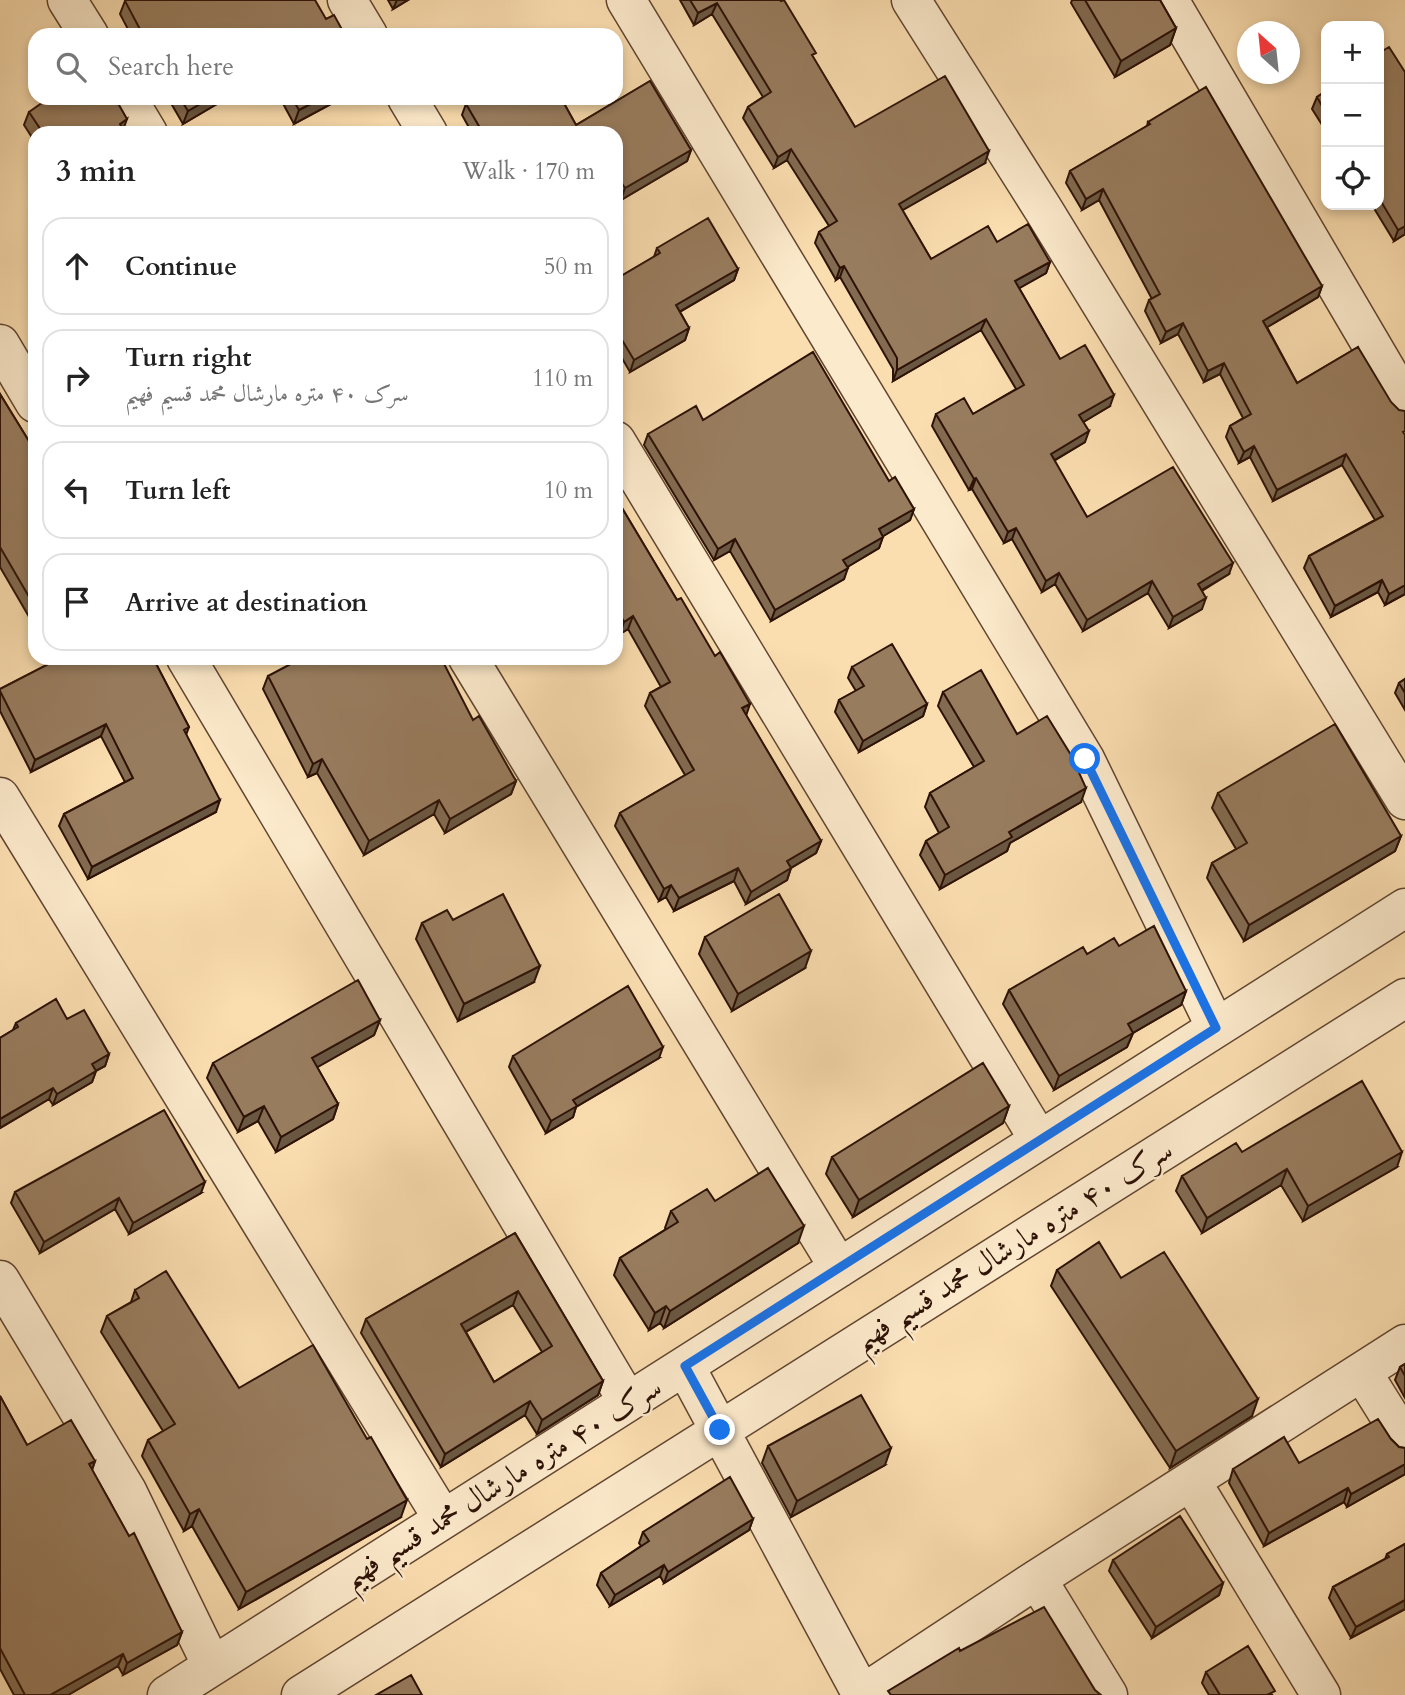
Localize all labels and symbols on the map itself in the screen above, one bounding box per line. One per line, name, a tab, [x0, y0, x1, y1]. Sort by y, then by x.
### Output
north arrow	[1237, 21, 1300, 84]
route start	[1069, 743, 1100, 774]
street label: سرک ۴۰ متره مارشال محمد قسیم فهیم	[845, 1130, 1185, 1367]
street label: سرک ۴۰ متره مارشال محمد قسیم فهیم	[334, 1367, 674, 1604]
route end	[704, 1414, 735, 1445]

